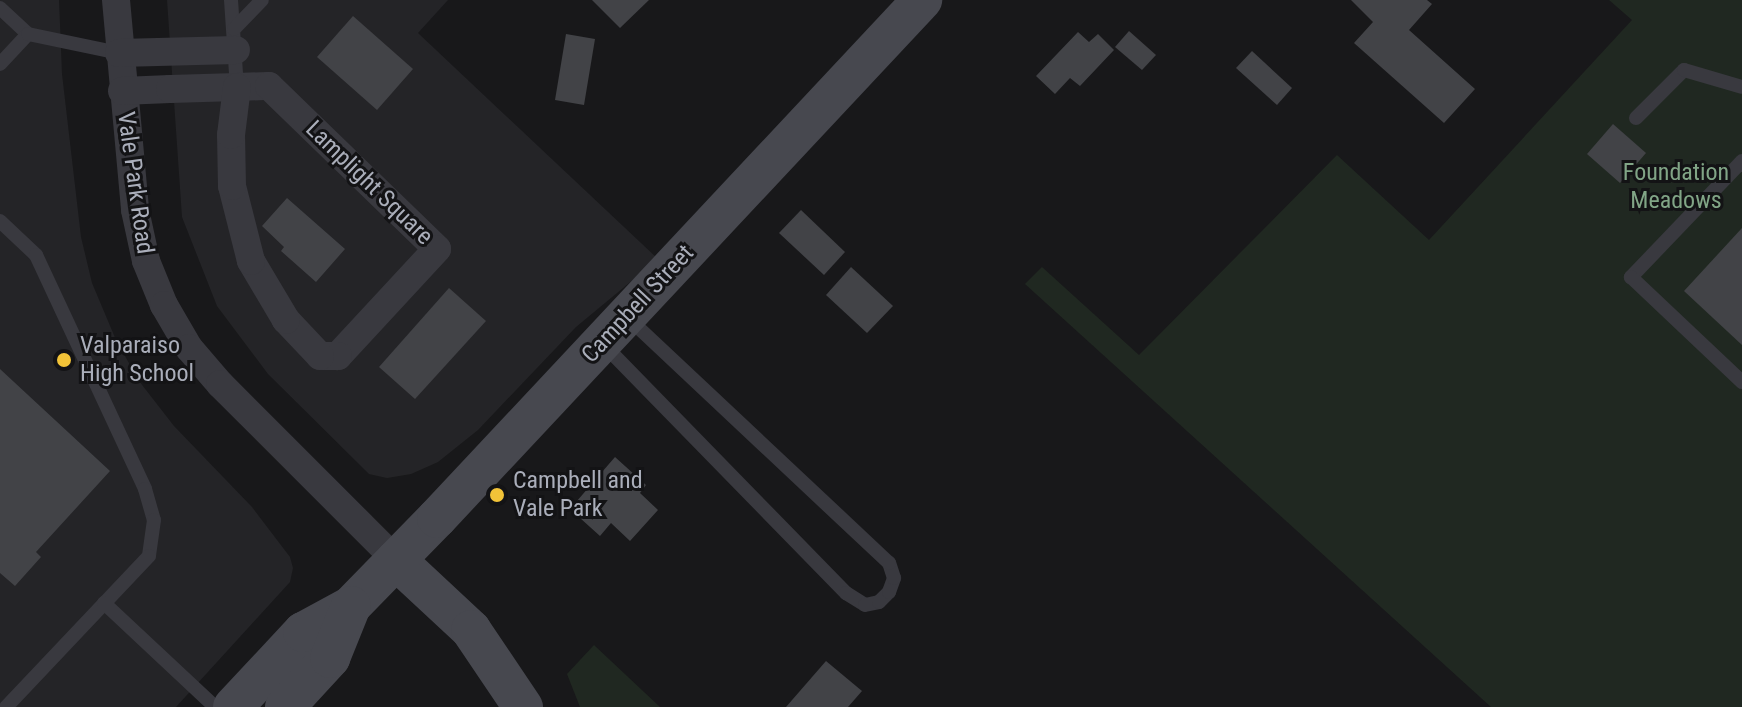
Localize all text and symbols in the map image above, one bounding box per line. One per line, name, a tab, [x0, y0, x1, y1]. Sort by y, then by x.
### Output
street label: Vale Park Road	[111, 110, 159, 256]
street label: Lamplight Square	[299, 115, 439, 251]
park label: Foundation Meadows	[1623, 159, 1729, 215]
street label: Campbell Street	[576, 239, 700, 369]
place label: Valparaiso High School	[80, 332, 194, 388]
marker: Valparaiso High School	[55, 351, 73, 369]
place label: Campbell and Vale Park	[513, 467, 643, 523]
marker: Campbell and Vale Park	[488, 486, 506, 504]

